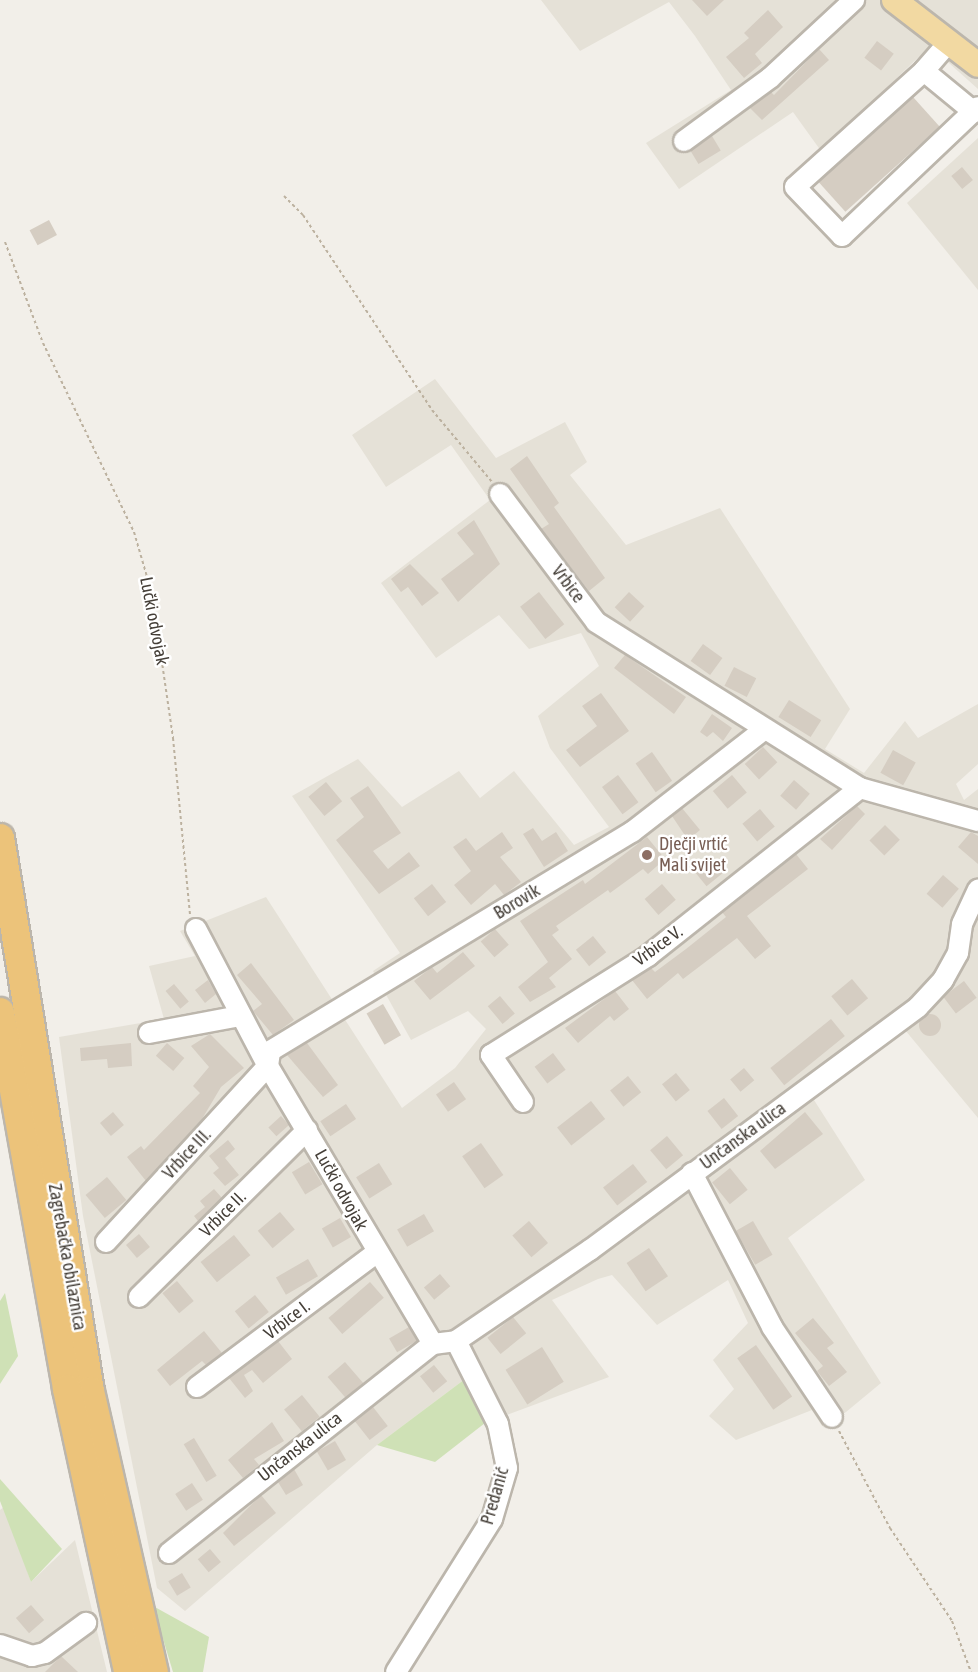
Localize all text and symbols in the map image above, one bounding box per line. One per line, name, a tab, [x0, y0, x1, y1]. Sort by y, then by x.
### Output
street label: Vrbice	[547, 561, 589, 607]
street label: Lučki odvojak	[135, 575, 173, 667]
place label: Dječji vrtić Mali svijet	[659, 834, 727, 876]
marker: Dječji vrtić Mali svijet	[640, 848, 654, 862]
street label: Borovik	[490, 880, 544, 924]
street label: Vrbice V.	[629, 921, 687, 971]
street label: Unčanska ulica	[696, 1098, 790, 1174]
street label: Vrbice III.	[158, 1124, 216, 1184]
street label: Lučki odvojak	[310, 1146, 372, 1234]
street label: Zagrebačka obilaznica	[43, 1182, 91, 1332]
street label: Vrbice II.	[195, 1186, 251, 1242]
street label: Vrbice I.	[260, 1296, 314, 1344]
street label: Unčanska ulica	[254, 1407, 346, 1487]
street label: Predanić	[477, 1465, 513, 1527]

